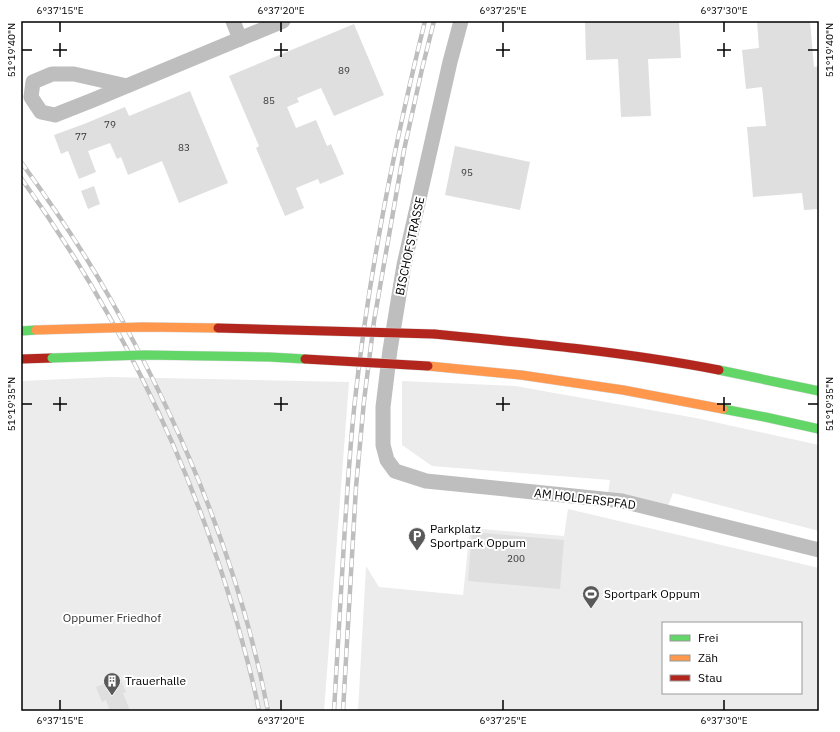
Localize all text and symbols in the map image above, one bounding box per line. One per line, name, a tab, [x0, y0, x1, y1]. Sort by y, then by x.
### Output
text: 6°37'15"E	[36, 4, 84, 17]
text: 6°37'20"E	[257, 4, 305, 17]
text: 6°37'25"E	[479, 4, 527, 17]
text: 6°37'30"E	[700, 4, 748, 17]
text: 51°19'40"N	[5, 23, 18, 77]
text: 51°19'40"N	[823, 23, 836, 77]
house number: 89	[338, 64, 350, 77]
house number: 85	[263, 94, 275, 107]
house number: 79	[104, 118, 116, 131]
house number: 77	[75, 130, 87, 143]
house number: 83	[178, 141, 190, 154]
house number: 95	[461, 166, 473, 179]
street label: BISCHOFSTRASSE	[392, 195, 427, 297]
text: 51°19'35"N	[5, 377, 18, 431]
text: 51°19'35"N	[823, 377, 836, 431]
street label: AM HOLDERSPFAD	[533, 485, 637, 512]
place label: Parkplatz Sportpark Oppum	[430, 521, 526, 550]
parking icon: Parkplatz Sportpark Oppum	[407, 526, 427, 551]
house number: 200	[507, 552, 525, 565]
sports icon: Sportpark Oppum	[581, 584, 601, 609]
place label: Sportpark Oppum	[604, 586, 700, 601]
park label: Oppumer Friedhof	[63, 610, 161, 625]
legend	[662, 622, 802, 694]
text: Frei	[698, 630, 718, 645]
text: Zäh	[698, 650, 718, 665]
text: Stau	[698, 670, 722, 685]
building icon: Trauerhalle	[102, 671, 122, 696]
place label: Trauerhalle	[125, 673, 187, 688]
text: 6°37'15"E	[36, 714, 84, 727]
text: 6°37'20"E	[257, 714, 305, 727]
text: 6°37'25"E	[479, 714, 527, 727]
text: 6°37'30"E	[700, 714, 748, 727]

